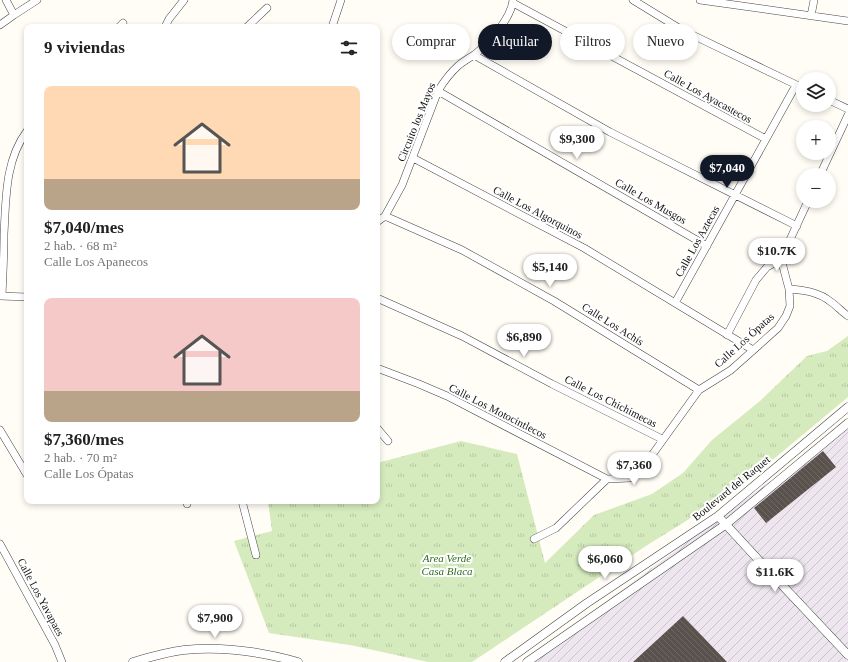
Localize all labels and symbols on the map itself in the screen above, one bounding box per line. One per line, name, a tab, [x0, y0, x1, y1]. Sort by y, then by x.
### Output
street label: Calle Los Ayacastecos	[662, 67, 754, 125]
street label: Circuito los Mayos	[395, 81, 437, 163]
pin: $9,300	[544, 126, 610, 160]
pin: $7,040	[694, 155, 760, 189]
street label: Calle Los Musgos	[613, 176, 689, 226]
street label: Calle Los Algorquinos	[491, 183, 585, 241]
street label: Calle Los Aztecas	[673, 203, 721, 279]
pin: $10.7K	[744, 238, 810, 272]
pin: $5,140	[517, 254, 583, 288]
street label: Calle Los Achís	[580, 300, 646, 348]
street label: Calle Los Ópatas	[712, 310, 776, 370]
pin: $6,890	[491, 324, 557, 358]
street label: Calle Los Chichimecas	[563, 372, 659, 430]
street label: Calle Los Motocintlecos	[447, 381, 549, 441]
pin: $7,360	[601, 452, 667, 486]
street label: Boulevard del Raquet	[690, 453, 772, 523]
pin: $6,060	[572, 546, 638, 580]
park label: Area Verde Casa Blaca	[421, 552, 473, 577]
street label: Calle Los Yavapaes	[15, 556, 67, 638]
pin: $11.6K	[742, 559, 808, 593]
pin: $7,900	[182, 605, 248, 639]

